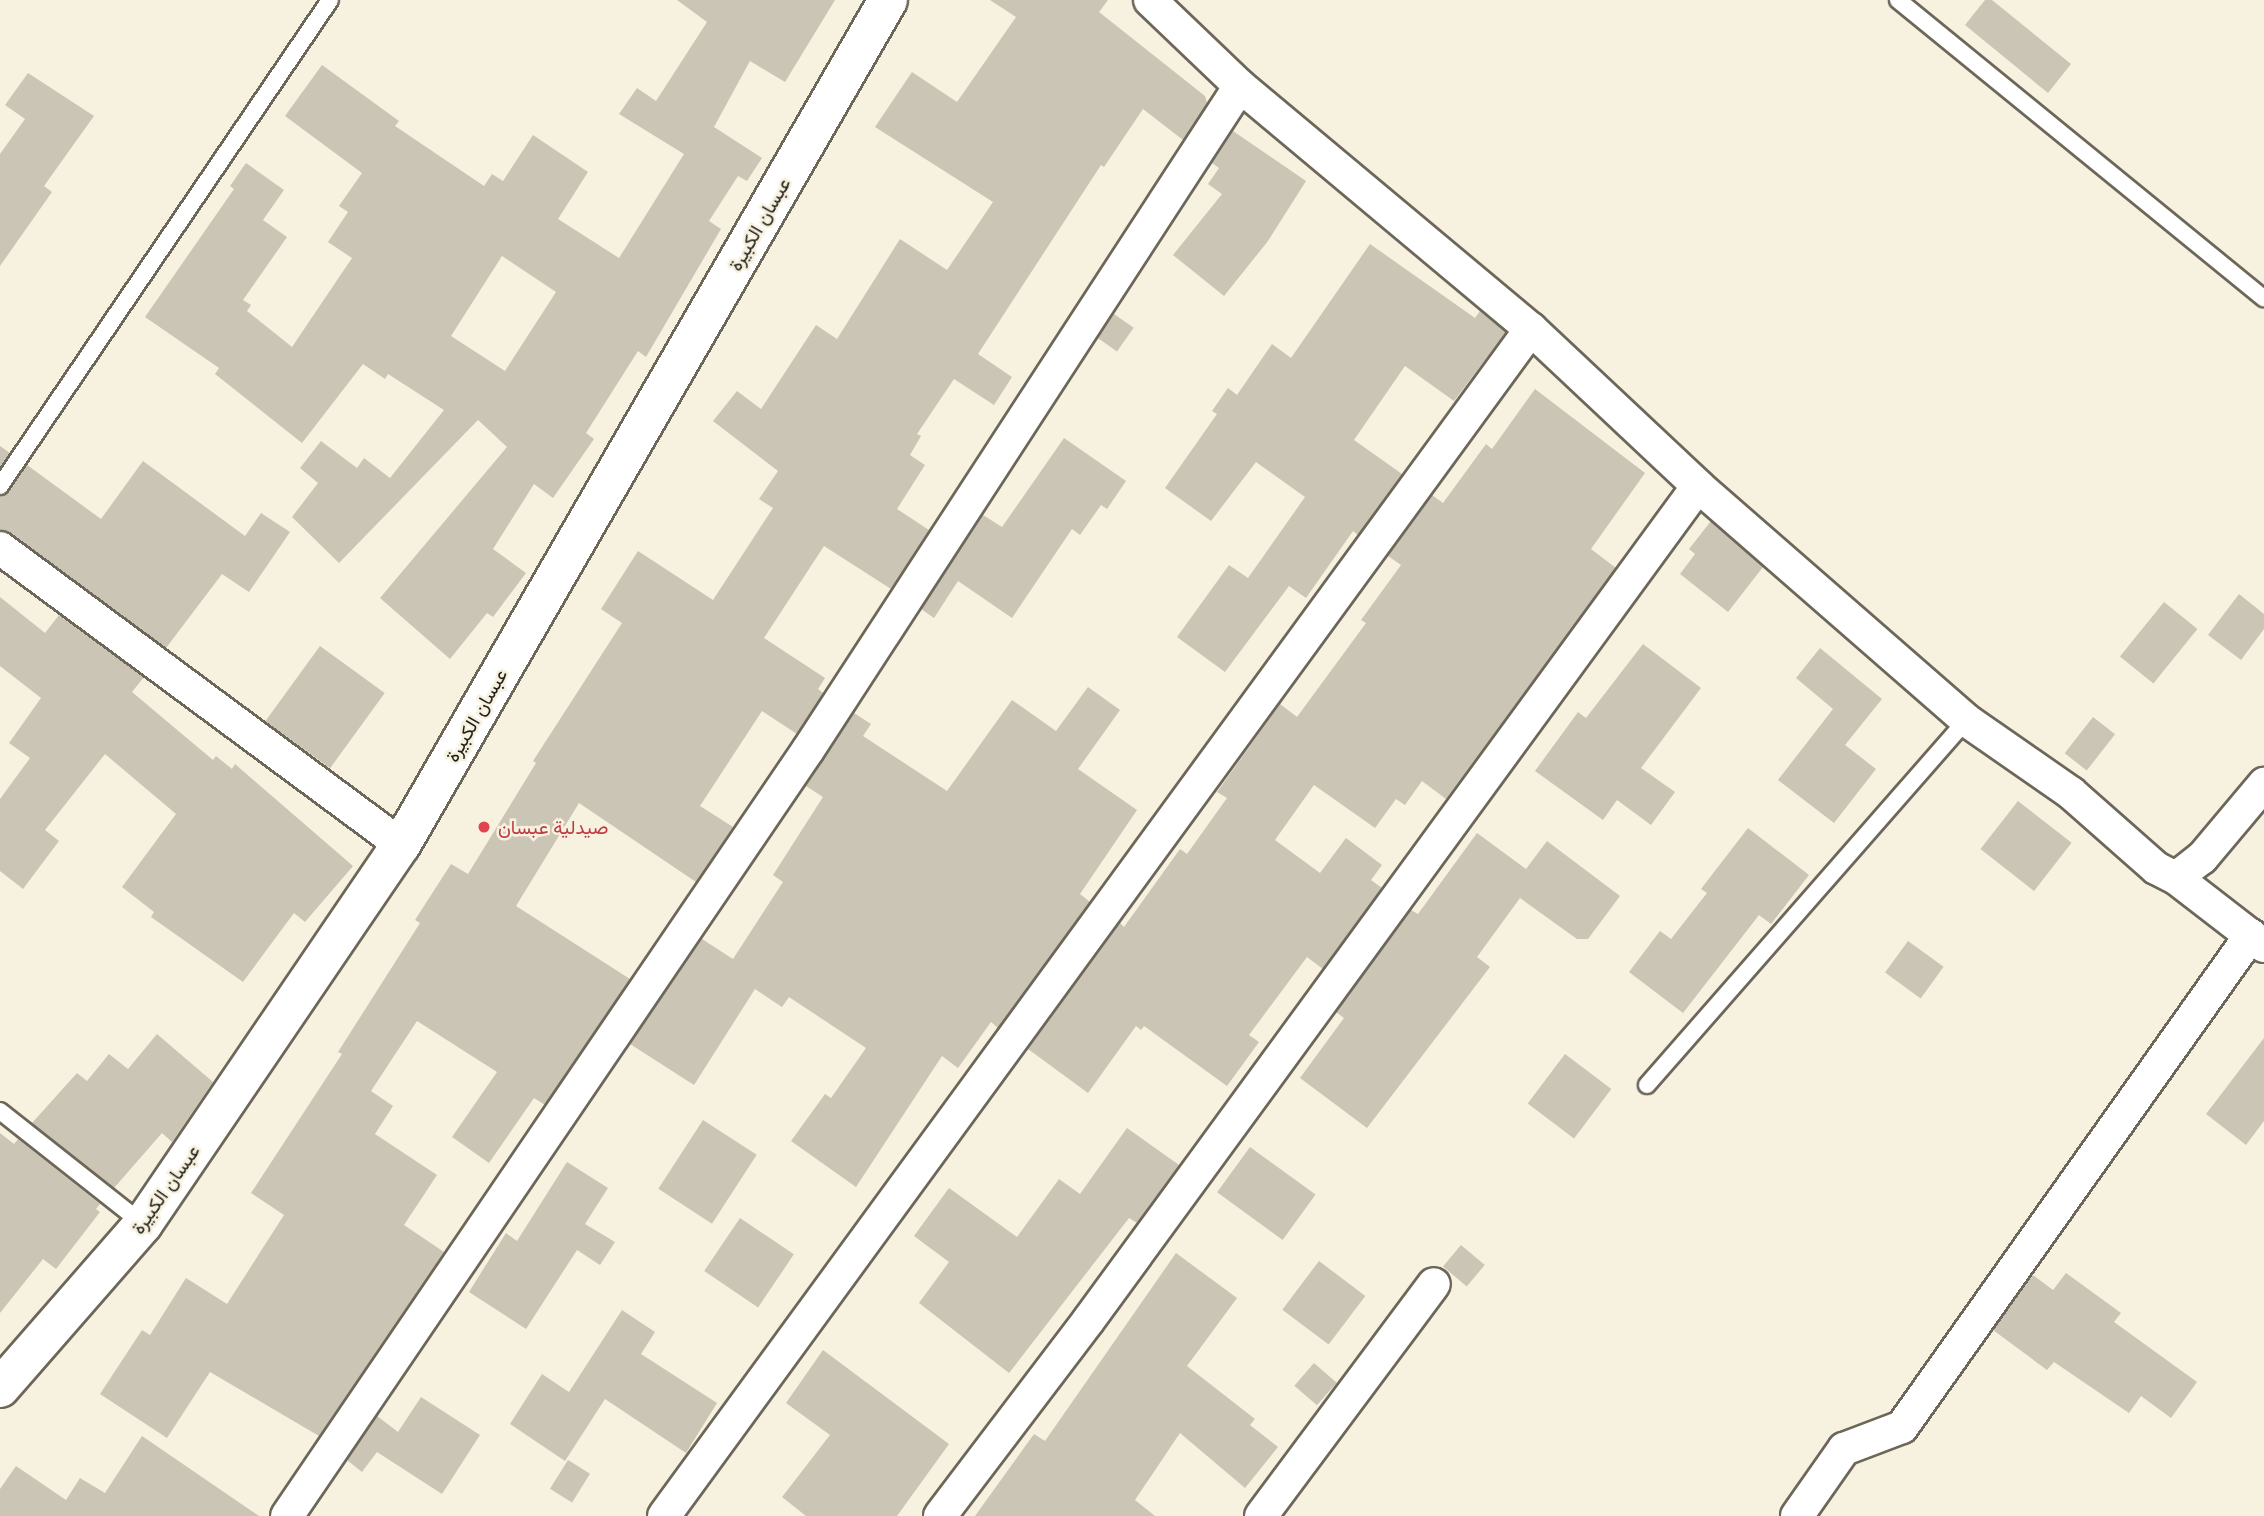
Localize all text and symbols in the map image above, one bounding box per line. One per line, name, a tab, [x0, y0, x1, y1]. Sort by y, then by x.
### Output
street label: عبسان الكبيرة	[723, 173, 795, 275]
street label: عبسان الكبيرة	[440, 664, 512, 766]
place label: صيدلية عبسان	[498, 816, 608, 838]
marker: صيدلية عبسان	[476, 819, 492, 835]
street label: عبسان الكبيرة	[126, 1140, 204, 1238]

